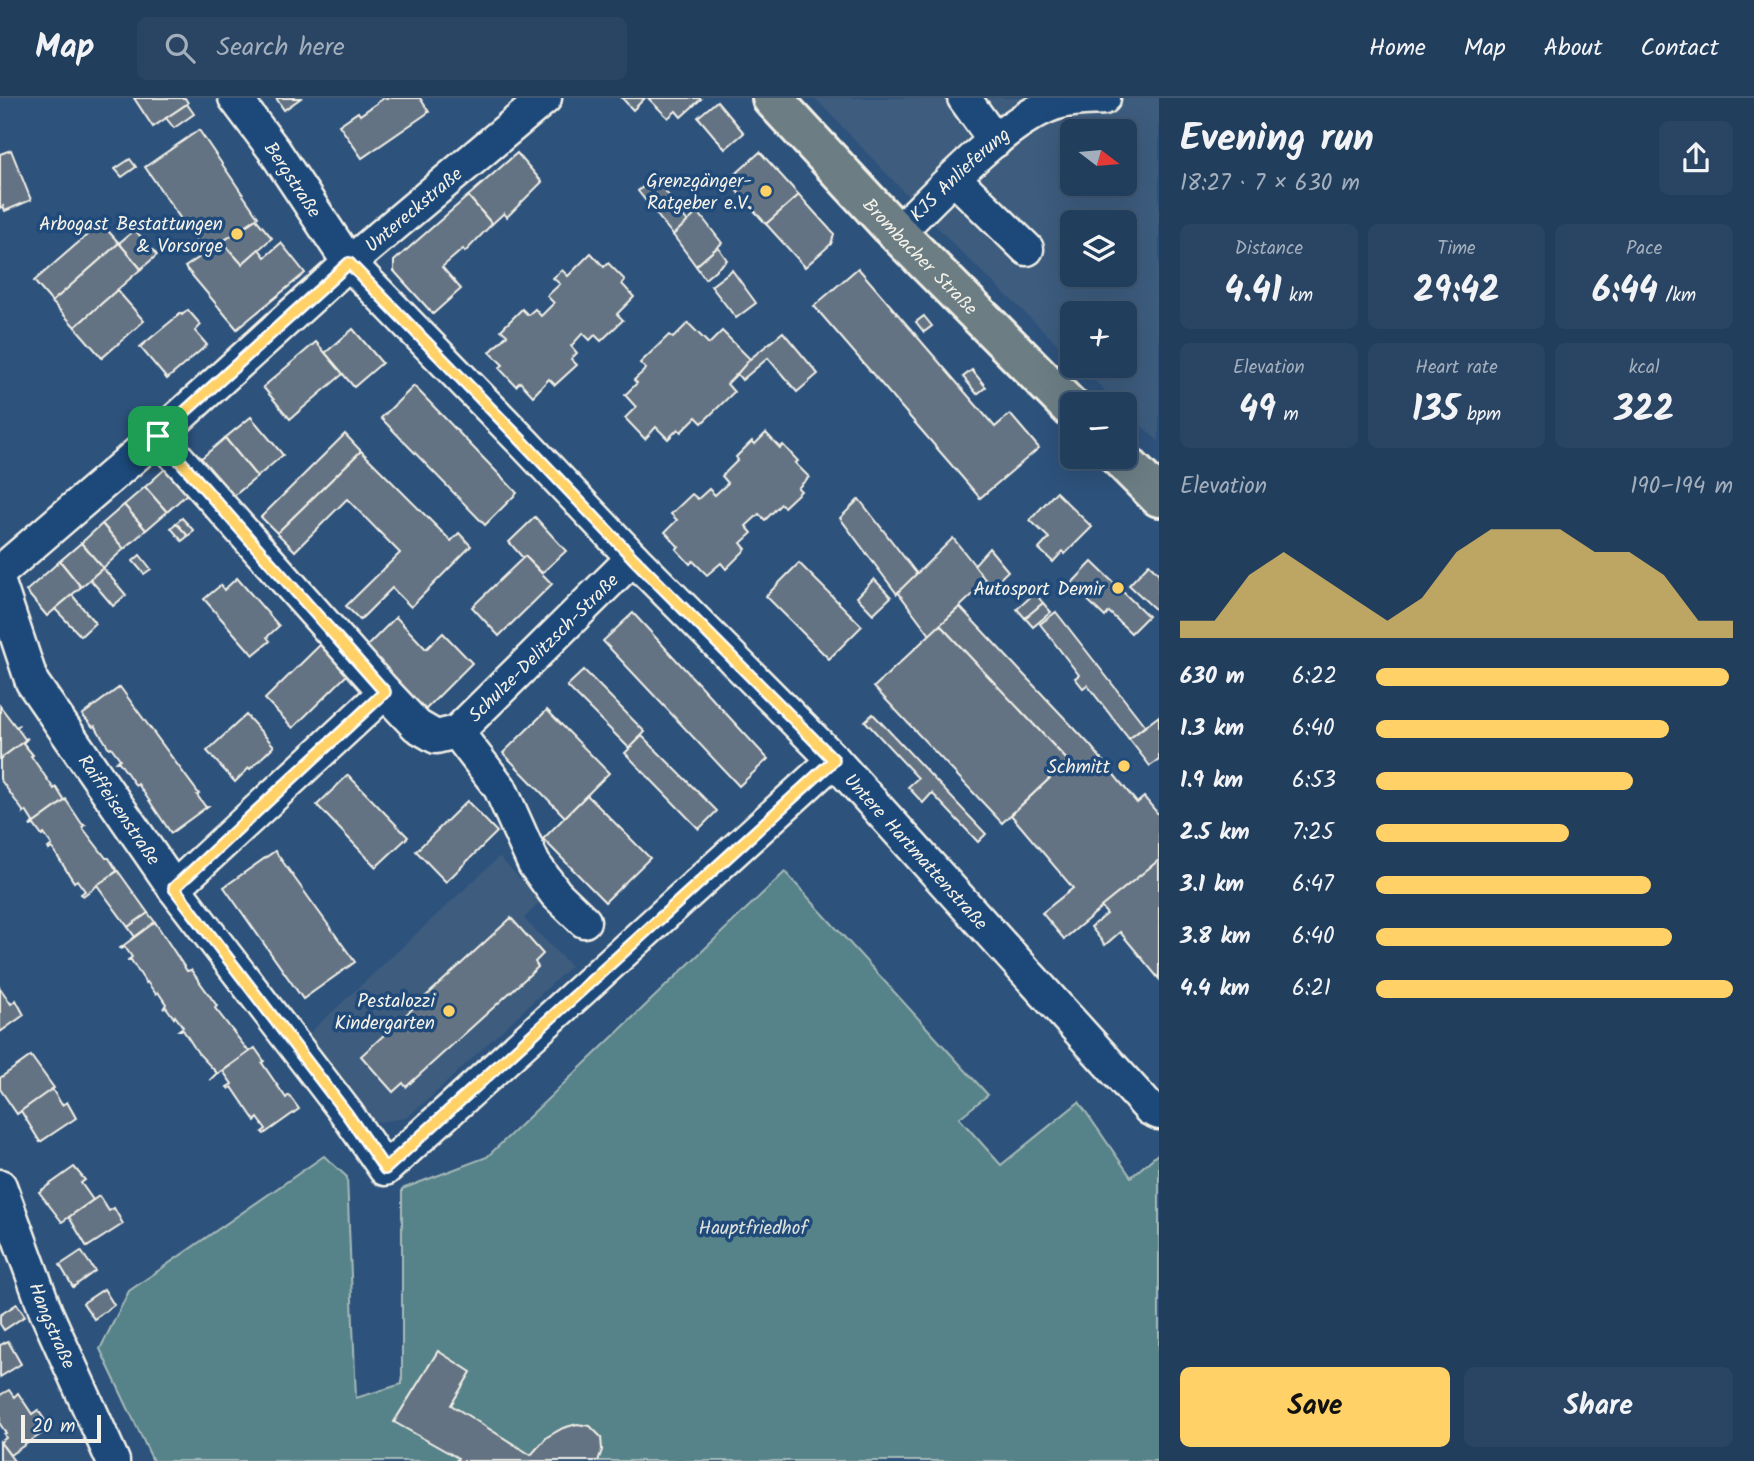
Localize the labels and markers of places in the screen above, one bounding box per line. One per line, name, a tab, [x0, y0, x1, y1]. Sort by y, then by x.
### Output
place label: Grenzgänger- Ratgeber e.V.	[646, 167, 752, 219]
marker: Grenzgänger- Ratgeber e.V.	[758, 183, 774, 199]
place label: Arbogast Bestattungen & Vorsorge	[39, 210, 223, 262]
marker: Arbogast Bestattungen & Vorsorge	[229, 226, 245, 242]
pin	[128, 406, 188, 466]
place label: Autosport Demir	[974, 575, 1106, 605]
marker: Autosport Demir	[1110, 580, 1126, 596]
place label: Schmitt	[1047, 753, 1111, 783]
marker: Schmitt	[1116, 758, 1132, 774]
place label: Pestalozzi Kindergarten	[335, 987, 436, 1039]
marker: Pestalozzi Kindergarten	[441, 1003, 457, 1019]

